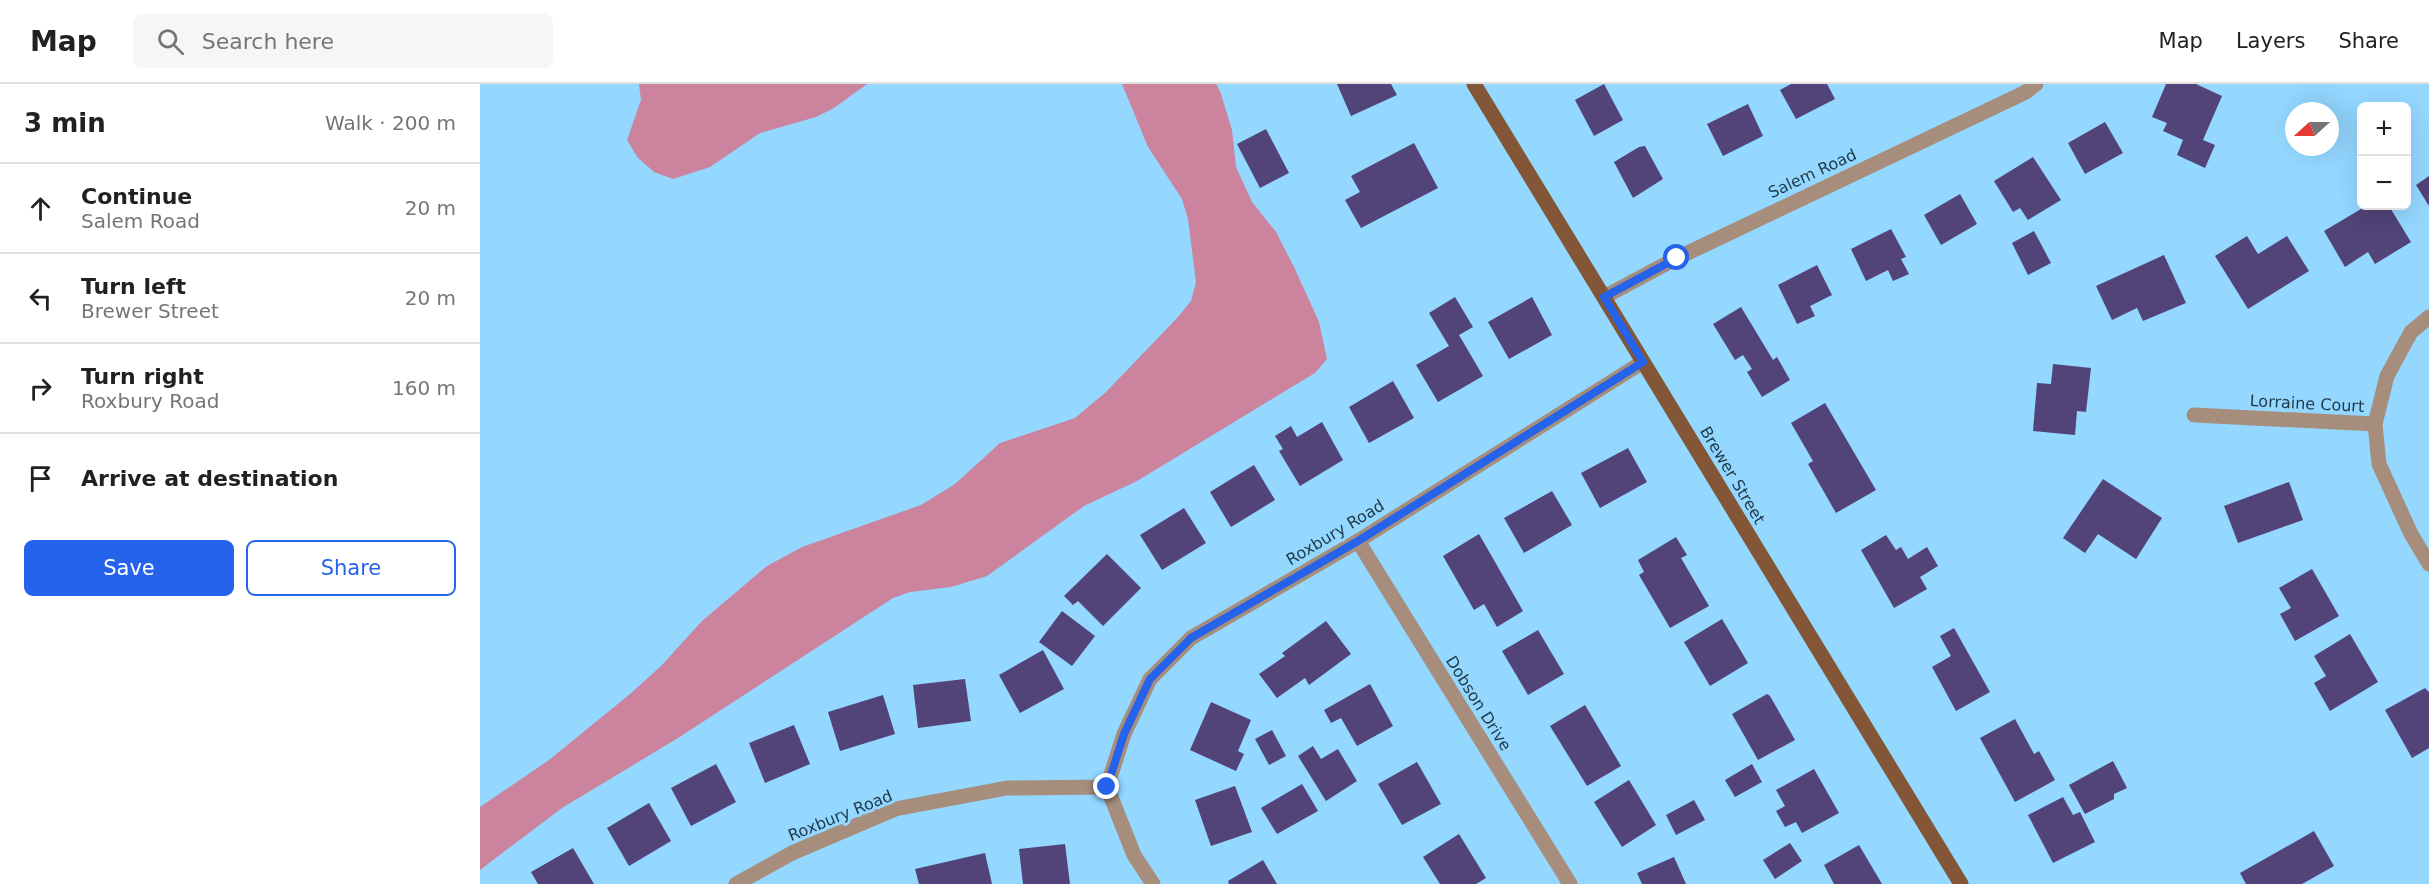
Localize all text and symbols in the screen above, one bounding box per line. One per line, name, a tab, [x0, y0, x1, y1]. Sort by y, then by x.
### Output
search box	[133, 14, 553, 68]
text: Map	[30, 25, 97, 58]
icon: search	[154, 25, 187, 58]
text: Search here	[202, 29, 334, 54]
text: Map	[2159, 29, 2203, 53]
text: Layers	[2236, 29, 2305, 53]
text: Share	[2338, 29, 2399, 53]
north arrow	[2285, 102, 2339, 156]
map controls	[2357, 102, 2411, 210]
button: +	[2357, 102, 2411, 156]
text: 3 min	[24, 108, 106, 138]
text: Walk · 200 m	[325, 111, 456, 135]
street label: Salem Road	[1765, 145, 1859, 202]
button: −	[2357, 156, 2411, 210]
text: Continue	[81, 184, 192, 209]
icon: ahead	[24, 192, 57, 225]
text: 20 m	[405, 196, 456, 220]
text: Salem Road	[81, 209, 200, 233]
route start	[1663, 244, 1689, 270]
text: Turn left	[81, 274, 186, 299]
icon: left	[24, 282, 57, 315]
text: 20 m	[405, 286, 456, 310]
text: Brewer Street	[81, 299, 219, 323]
text: Turn right	[81, 364, 204, 389]
icon: right	[24, 372, 57, 405]
text: 160 m	[392, 376, 456, 400]
text: Roxbury Road	[81, 389, 219, 413]
street label: Lorraine Court	[2249, 391, 2365, 416]
street label: Brewer Street	[1696, 423, 1769, 527]
icon: arrive	[24, 462, 57, 495]
text: Arrive at destination	[81, 466, 338, 491]
street label: Roxbury Road	[1283, 496, 1388, 569]
button: Save	[24, 540, 234, 596]
button: Share	[246, 540, 456, 596]
street label: Dobson Drive	[1442, 652, 1515, 754]
route end	[1093, 773, 1119, 799]
street label: Roxbury Road	[785, 786, 895, 845]

